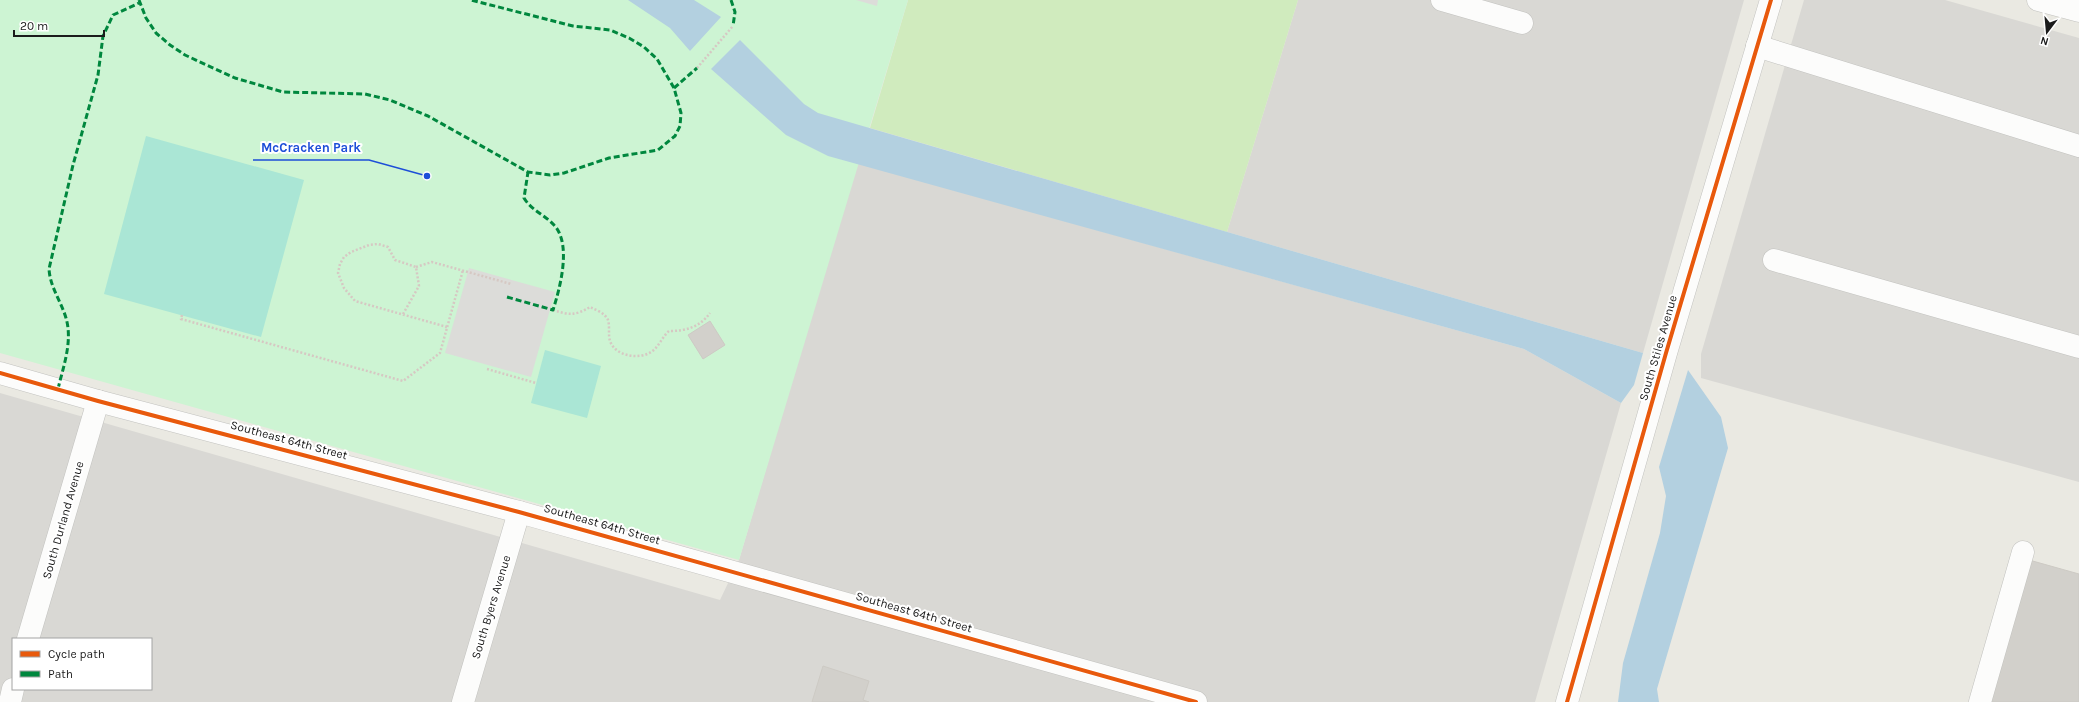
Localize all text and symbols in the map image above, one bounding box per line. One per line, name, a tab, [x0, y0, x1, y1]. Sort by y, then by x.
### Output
scale bar	[14, 12, 104, 38]
north arrow	[2027, 12, 2067, 52]
text: 20 m	[20, 19, 48, 33]
text: N	[2039, 34, 2050, 48]
callout: McCracken Park	[253, 135, 369, 160]
text: McCracken Park	[261, 140, 361, 155]
street label: South Stiles Avenue	[1636, 294, 1680, 402]
street label: Southeast 64th Street	[229, 418, 349, 462]
street label: South Durland Avenue	[39, 459, 87, 581]
street label: Southeast 64th Street	[542, 501, 662, 547]
street label: South Byers Avenue	[469, 553, 513, 661]
street label: Southeast 64th Street	[854, 589, 974, 635]
legend	[12, 638, 152, 690]
text: Cycle path	[48, 647, 105, 661]
text: Path	[48, 667, 73, 681]

